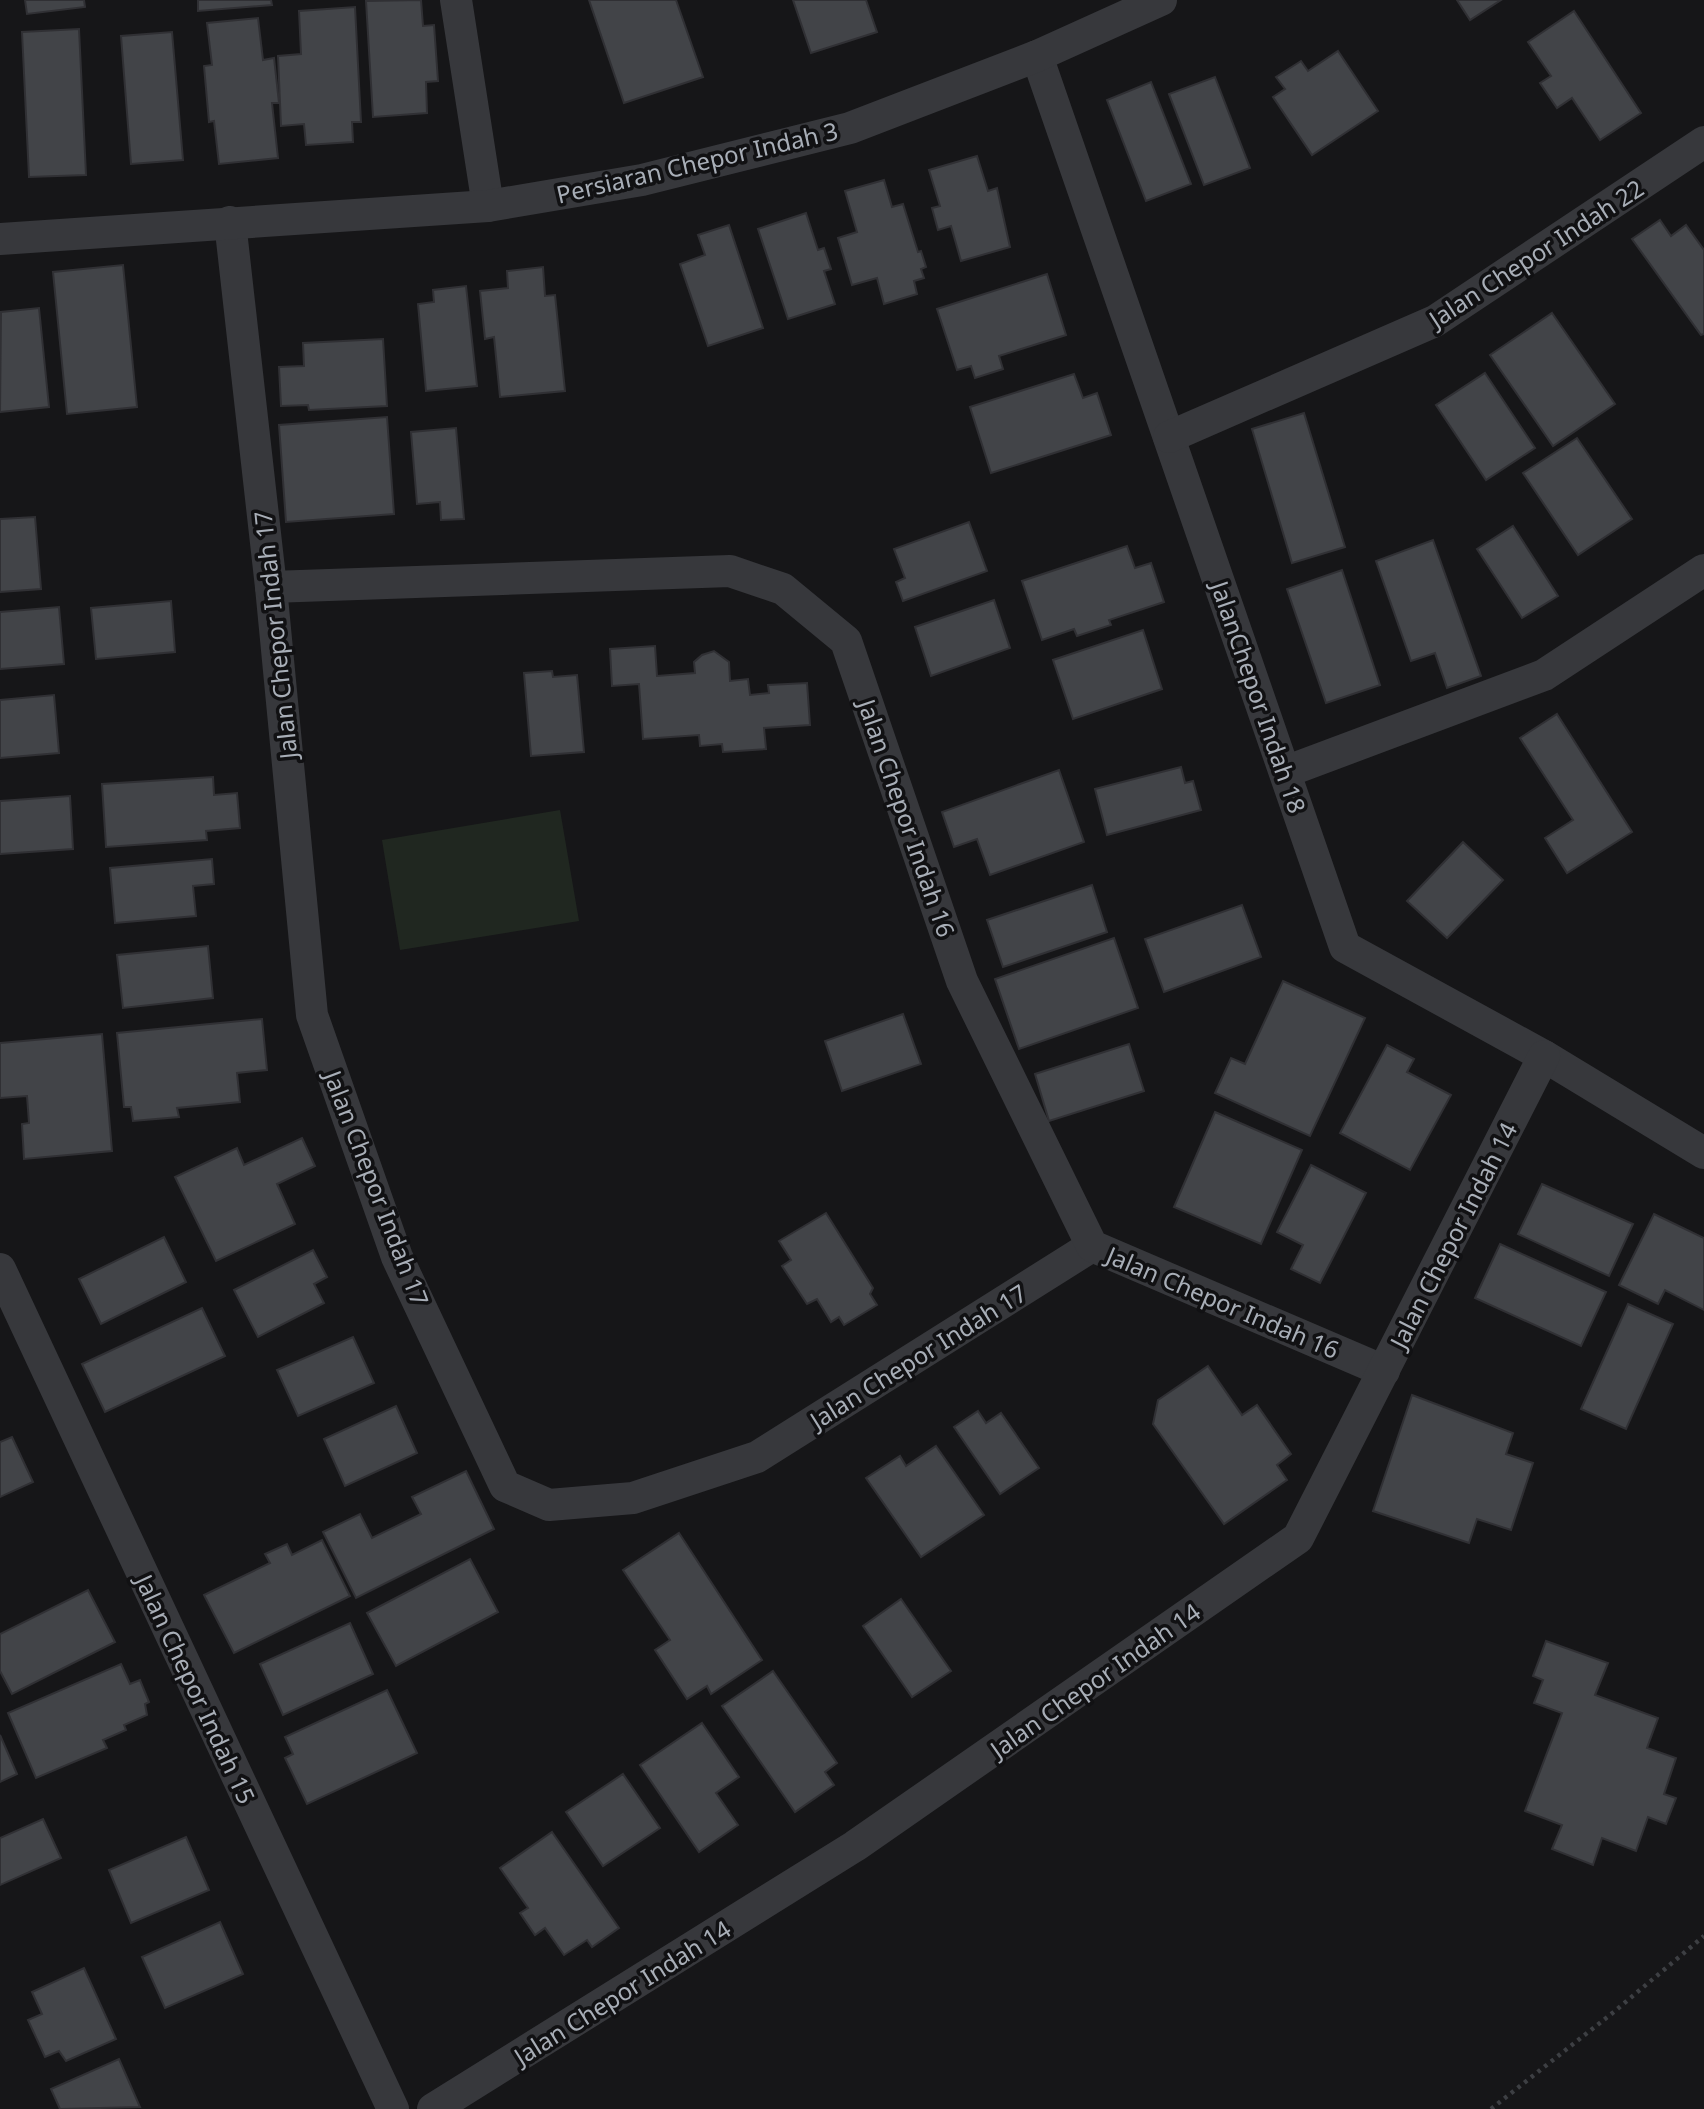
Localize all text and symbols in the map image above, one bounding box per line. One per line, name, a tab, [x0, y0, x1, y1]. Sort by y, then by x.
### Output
street label: Persiaran Chepor Indah 3	[553, 114, 841, 210]
street label: Jalan Chepor Indah 22	[1421, 171, 1650, 336]
street label: Jalan Chepor Indah 17	[246, 509, 305, 763]
street label: JalanChepor Indah 18	[1203, 575, 1314, 817]
street label: Jalan Chepor Indah 16	[850, 693, 963, 941]
street label: Jalan Chepor Indah 17	[316, 1064, 437, 1310]
street label: Jalan Chepor Indah 14	[1381, 1116, 1524, 1355]
street label: Jalan Chepor Indah 16	[1100, 1237, 1344, 1366]
street label: Jalan Chepor Indah 17	[802, 1276, 1033, 1437]
street label: Jalan Chepor Indah 15	[127, 1567, 264, 1809]
street label: Jalan Chepor Indah 14	[982, 1595, 1207, 1766]
street label: Jalan Chepor Indah 14	[506, 1912, 737, 2073]

